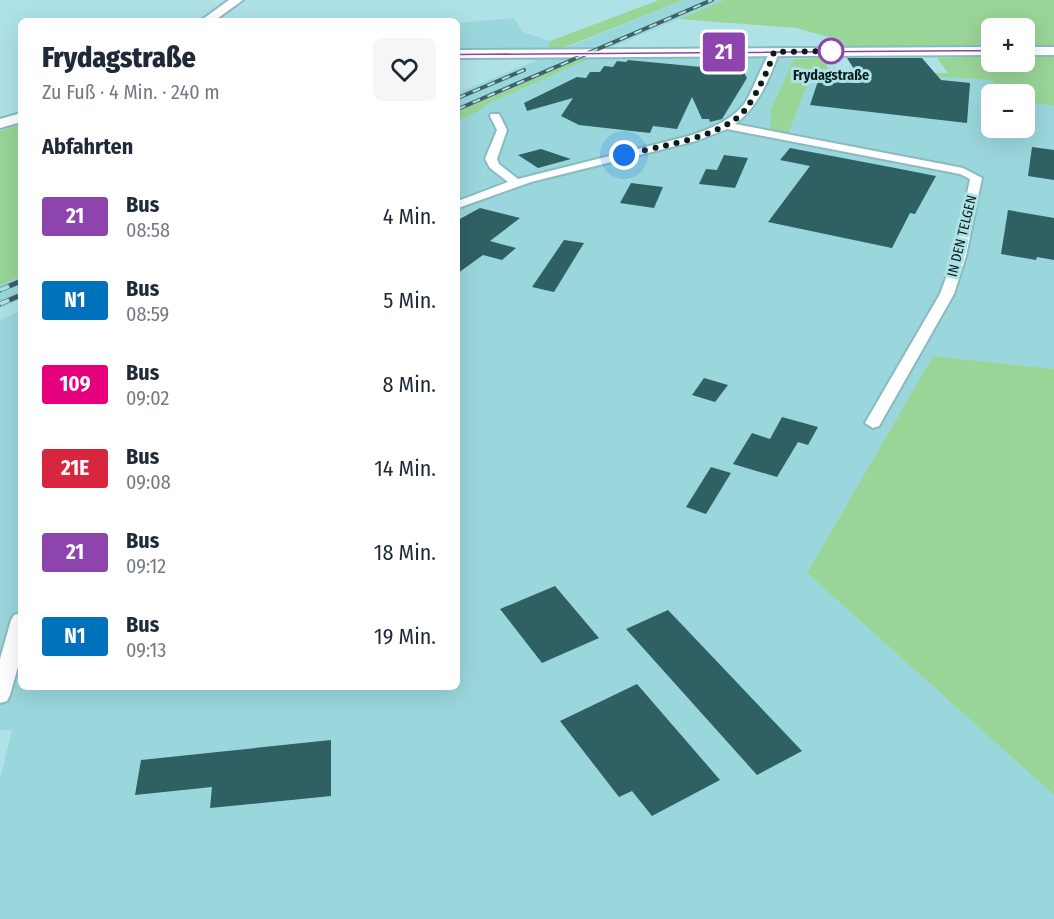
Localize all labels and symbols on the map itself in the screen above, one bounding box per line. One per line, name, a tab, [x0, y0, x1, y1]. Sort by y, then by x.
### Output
line badge: 21	[697, 32, 751, 72]
marker: Frydagstraße	[818, 38, 844, 64]
place label: Frydagstraße	[793, 67, 869, 84]
your location	[609, 140, 639, 170]
street label: IN DEN TELGEN	[944, 193, 980, 279]

